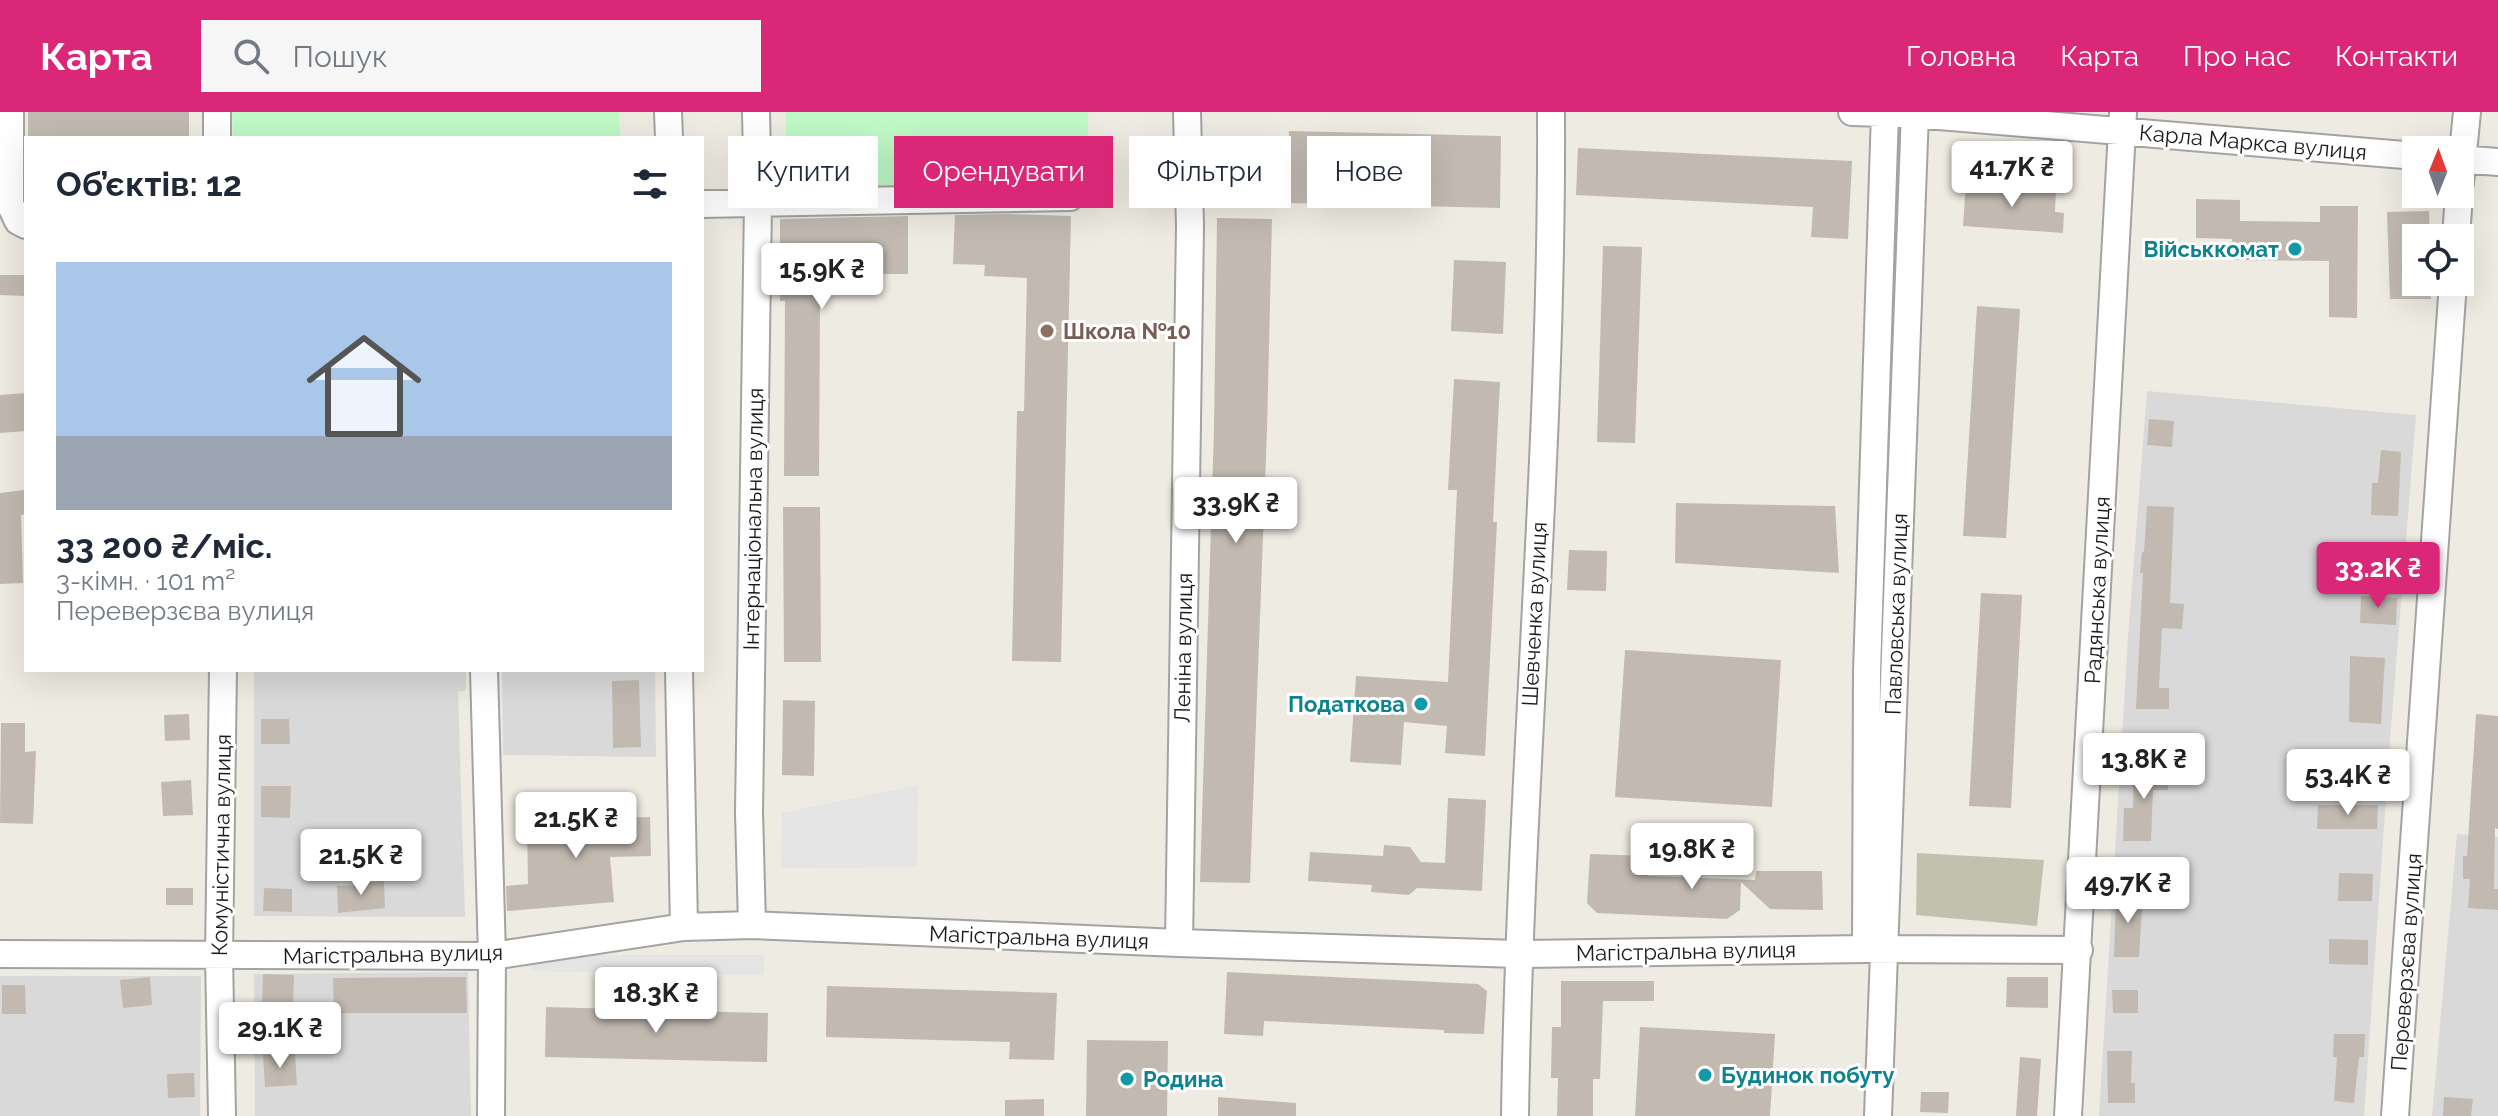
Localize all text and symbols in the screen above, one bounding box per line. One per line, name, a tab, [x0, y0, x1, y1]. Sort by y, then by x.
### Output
search box	[201, 20, 761, 92]
text: Карта	[40, 34, 153, 79]
icon: search	[229, 34, 273, 78]
text: Пошук	[293, 39, 388, 74]
text: Головна	[1906, 40, 2016, 73]
text: Карта	[2060, 40, 2139, 73]
text: Про нас	[2183, 40, 2291, 73]
text: Контакти	[2335, 40, 2458, 73]
street label: Карла Маркса вулиця	[2138, 119, 2368, 165]
chip: Купити	[728, 136, 878, 208]
chip: Орендувати	[894, 136, 1113, 208]
chip: Фільтри	[1129, 136, 1291, 208]
chip: Нове	[1307, 136, 1431, 208]
north arrow	[2402, 136, 2474, 208]
map controls	[2402, 136, 2474, 296]
pin: 41.7K ₴	[1938, 141, 2086, 209]
text: 41.7K ₴	[1970, 152, 2054, 182]
icon: filters	[628, 162, 672, 206]
text: Об’єктів: 12	[56, 164, 242, 204]
button: locate	[2402, 224, 2474, 296]
place label: Військкомат	[2144, 236, 2279, 262]
marker: Військкомат	[2286, 240, 2304, 258]
pin: 15.9K ₴	[748, 243, 896, 311]
text: 15.9K ₴	[779, 254, 865, 284]
icon: home	[292, 314, 436, 458]
place label: Школа №10	[1063, 318, 1191, 344]
marker: Школа №10	[1038, 322, 1056, 340]
street label: Інтернаціональна вулиця	[738, 387, 768, 651]
pin: 33.9K ₴	[1162, 477, 1310, 545]
text: 33.9K ₴	[1192, 488, 1280, 518]
street label: Радянська вулиця	[2079, 496, 2115, 684]
street label: Павловська вулиця	[1879, 513, 1913, 715]
street label: Шевченка вулиця	[1516, 521, 1552, 707]
text: 33 200 ₴/міс.	[56, 526, 272, 566]
pin: 33.2K ₴	[2304, 542, 2452, 610]
text: 33.2K ₴	[2335, 553, 2421, 583]
text: 3-кімн. · 101 m²	[56, 566, 235, 596]
street label: Леніна вулиця	[1169, 573, 1197, 723]
text: Переверзєва вулиця	[56, 596, 314, 626]
place label: Податкова	[1288, 691, 1405, 717]
marker: Податкова	[1412, 695, 1430, 713]
pin: 13.8K ₴	[2070, 733, 2218, 801]
street label: Комуністична вулиця	[206, 734, 236, 956]
text: 13.8K ₴	[2101, 744, 2187, 774]
pin: 53.4K ₴	[2274, 749, 2422, 817]
text: 53.4K ₴	[2305, 760, 2391, 790]
pin: 21.5K ₴	[502, 792, 650, 860]
text: 21.5K ₴	[534, 803, 618, 833]
pin: 19.8K ₴	[1618, 823, 1766, 891]
pin: 21.5K ₴	[287, 829, 435, 897]
text: 19.8K ₴	[1649, 834, 1735, 864]
text: 21.5K ₴	[319, 840, 403, 870]
street label: Переверзєва вулиця	[2385, 852, 2427, 1072]
pin: 49.7K ₴	[2054, 857, 2202, 925]
text: 49.7K ₴	[2084, 868, 2172, 898]
street label: Магістральна вулиця	[929, 920, 1149, 954]
street label: Магістральна вулиця	[1576, 936, 1796, 966]
street label: Магістральна вулиця	[283, 939, 503, 969]
pin: 18.3K ₴	[582, 967, 730, 1035]
text: 18.3K ₴	[613, 978, 699, 1008]
pin: 29.1K ₴	[206, 1002, 354, 1070]
text: 29.1K ₴	[237, 1013, 323, 1043]
place label: Будинок побуту	[1721, 1062, 1894, 1088]
place label: Родина	[1143, 1066, 1223, 1092]
marker: Будинок побуту	[1696, 1066, 1714, 1084]
marker: Родина	[1118, 1070, 1136, 1088]

